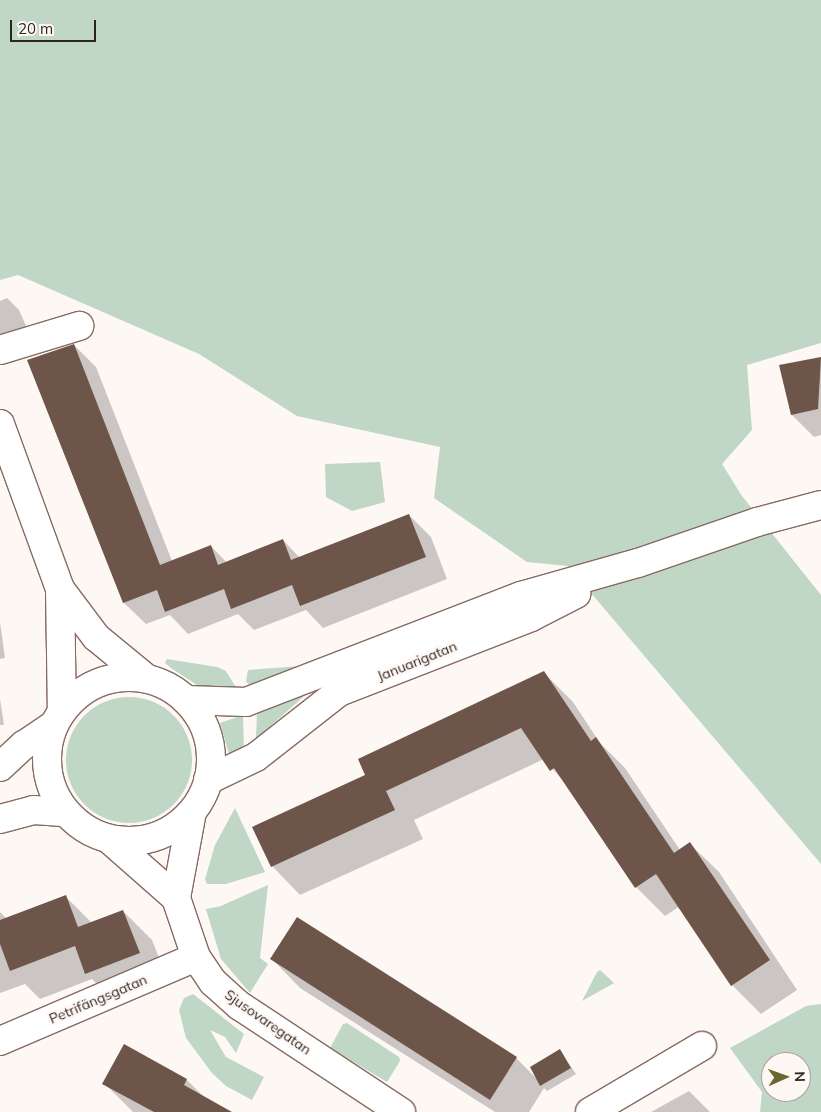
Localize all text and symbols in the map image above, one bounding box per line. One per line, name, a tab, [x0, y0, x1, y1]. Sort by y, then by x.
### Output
scale bar	[12, 10, 99, 42]
text: 20 m	[18, 19, 53, 38]
street label: Januarigatan	[375, 637, 459, 685]
street label: Petrifängsgatan	[46, 971, 150, 1027]
street label: Sjusovaregatan	[222, 986, 314, 1058]
north arrow	[761, 1052, 811, 1102]
text: N	[791, 1071, 809, 1082]

